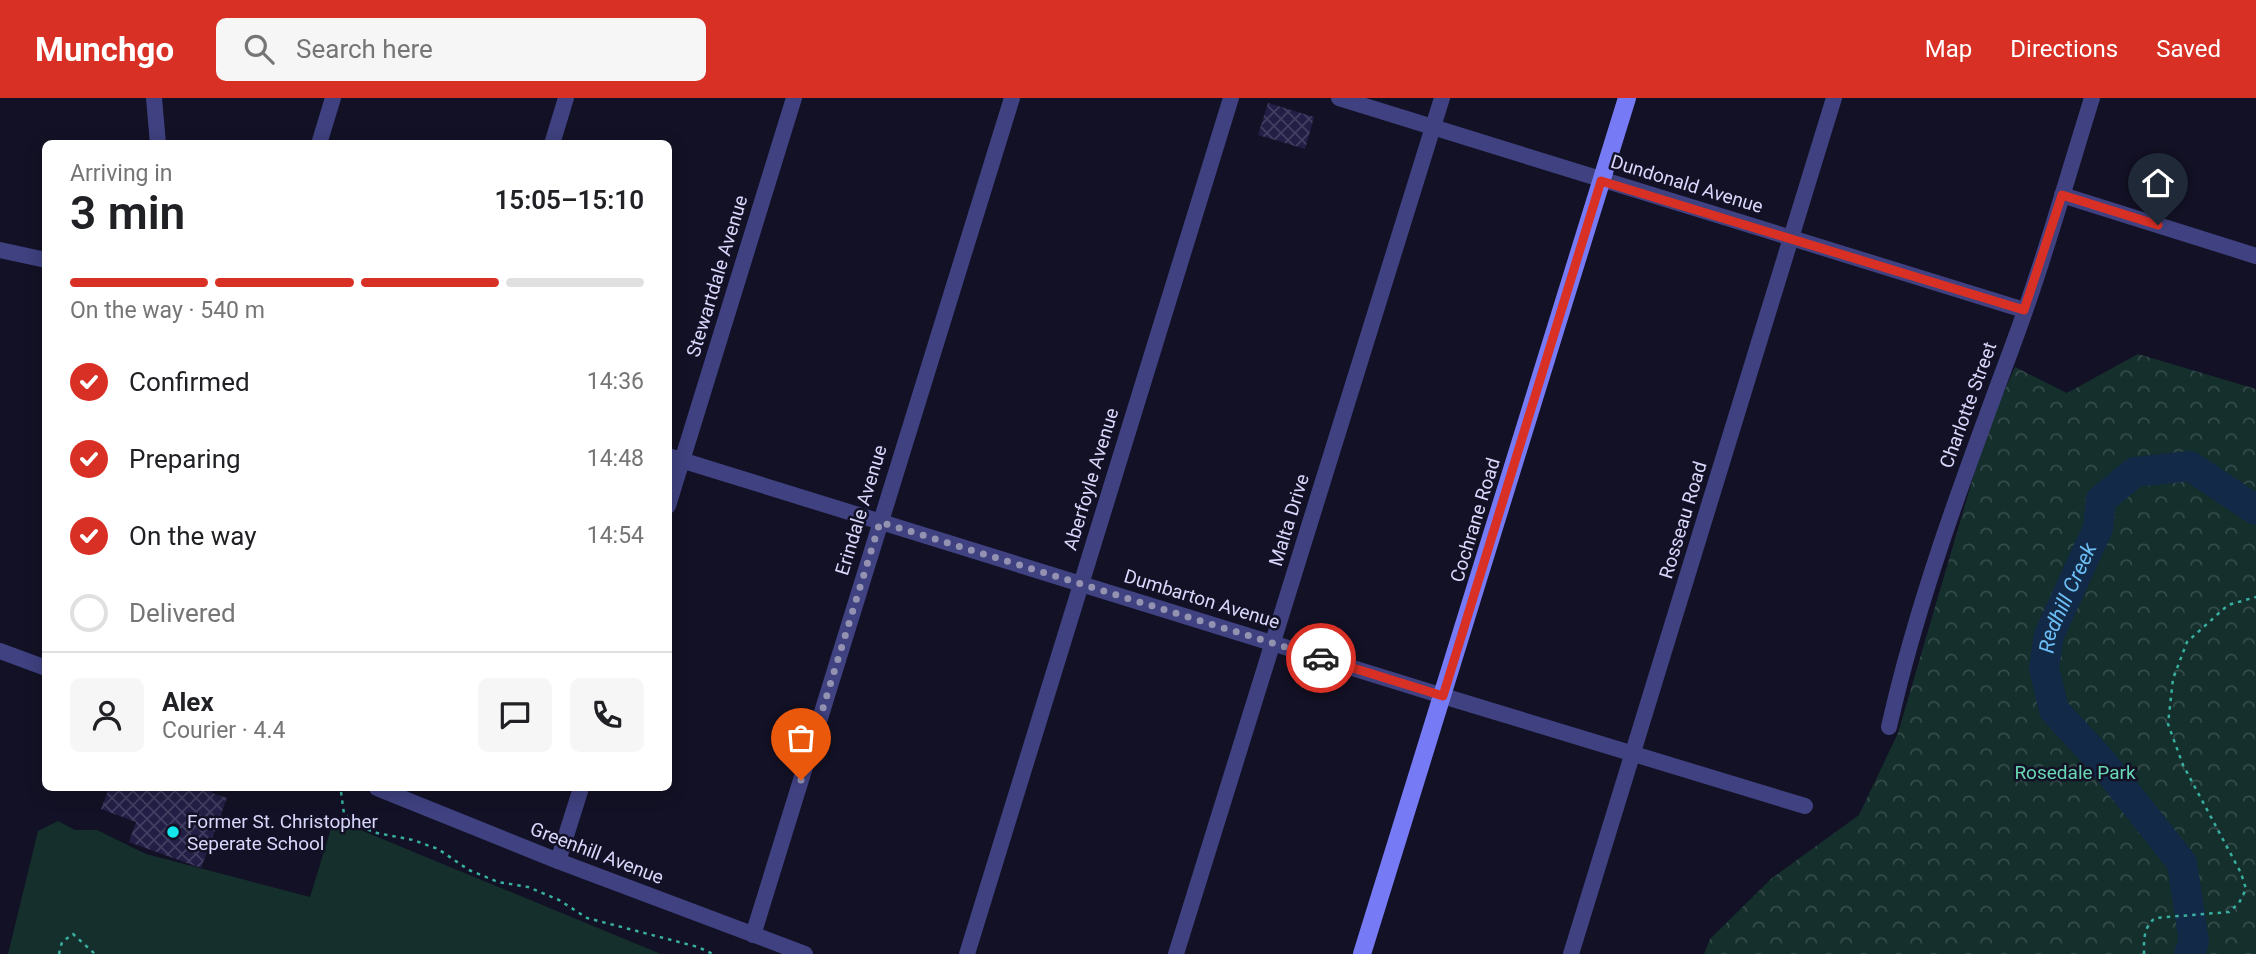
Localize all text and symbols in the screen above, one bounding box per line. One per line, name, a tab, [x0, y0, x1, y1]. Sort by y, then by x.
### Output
search box	[216, 18, 706, 81]
text: Munchgo	[35, 30, 174, 69]
icon: search	[240, 30, 278, 68]
text: Search here	[296, 34, 433, 64]
text: Map	[1925, 35, 1972, 63]
text: Directions	[2010, 35, 2118, 63]
text: Saved	[2156, 35, 2221, 63]
street label: Dundonald Avenue	[1608, 150, 1766, 218]
pin	[2128, 153, 2188, 225]
text: Arriving in	[70, 160, 173, 187]
icon: home	[2139, 164, 2177, 202]
text: 15:05–15:10	[494, 185, 644, 215]
text: 3 min	[70, 186, 185, 240]
street label: Stewartdale Avenue	[681, 192, 753, 360]
text: On the way · 540 m	[70, 297, 265, 324]
street label: Charlotte Street	[1935, 339, 2001, 471]
icon: check	[70, 363, 108, 401]
text: Confirmed	[129, 367, 250, 397]
text: 14:36	[587, 368, 644, 395]
street label: Aberfoyle Avenue	[1058, 405, 1124, 553]
icon: check	[70, 440, 108, 478]
street label: Erindale Avenue	[830, 442, 892, 578]
text: Preparing	[129, 444, 241, 474]
text: 14:48	[587, 445, 644, 472]
street label: Cochrane Road	[1445, 455, 1505, 585]
street label: Rosseau Road	[1654, 459, 1712, 581]
street label: Malta Drive	[1264, 471, 1314, 569]
icon: check	[70, 517, 108, 555]
text: On the way	[129, 521, 257, 551]
text: 14:54	[587, 522, 644, 549]
water label: Redhill Creek	[2034, 539, 2102, 655]
street label: Dumbarton Avenue	[1121, 564, 1283, 634]
text: Delivered	[129, 598, 236, 628]
courier	[1286, 623, 1356, 693]
icon: car	[1302, 639, 1340, 677]
button: person	[70, 678, 144, 752]
button: chat	[478, 678, 552, 752]
button: phone	[570, 678, 644, 752]
text: Alex	[162, 687, 214, 717]
pin	[771, 708, 831, 780]
text: Courier · 4.4	[162, 717, 285, 744]
icon: bag	[782, 719, 820, 757]
park label: Rosedale Park	[2014, 761, 2136, 784]
place label: Former St. Christopher Seperate School	[187, 810, 378, 855]
street label: Greenhill Avenue	[527, 817, 667, 889]
marker: Former St. Christopher Seperate School	[165, 824, 181, 840]

